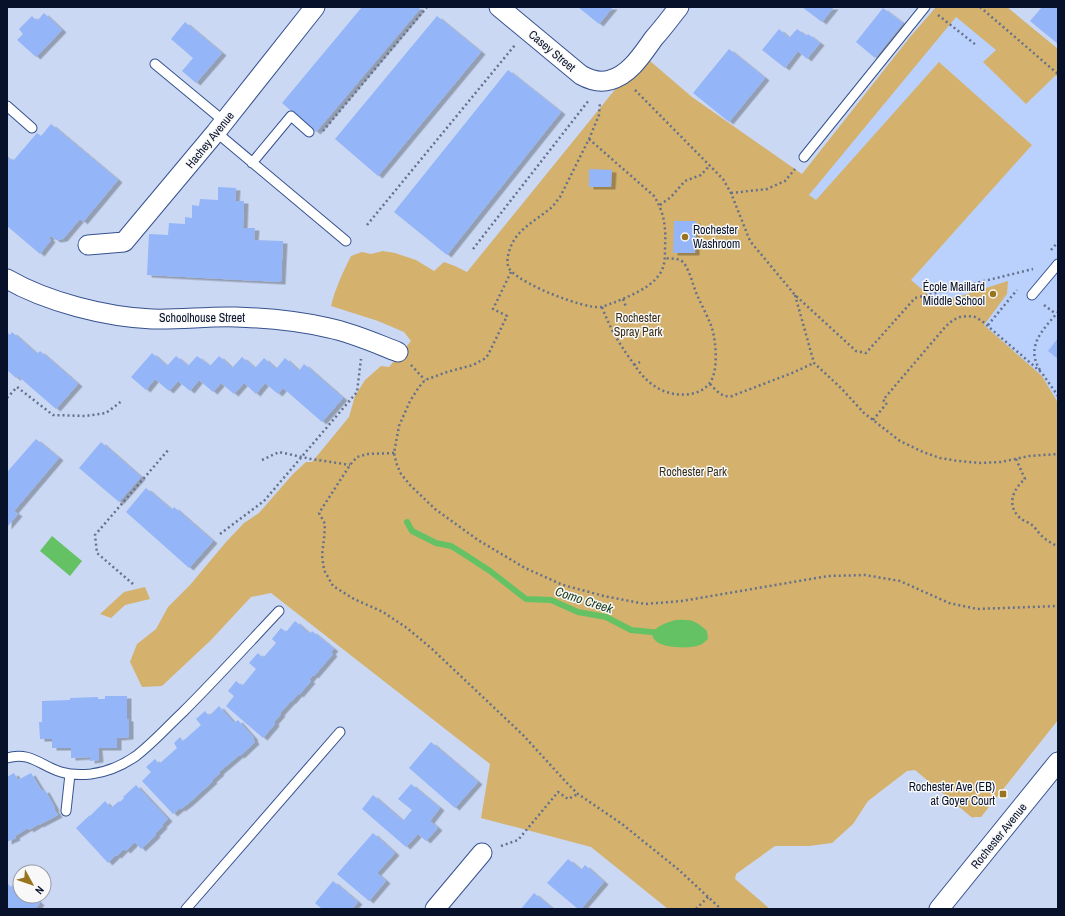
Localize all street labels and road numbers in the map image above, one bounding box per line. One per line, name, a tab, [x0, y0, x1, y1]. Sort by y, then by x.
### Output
street label: Casey Street	[525, 27, 579, 76]
street label: Hachey Avenue	[182, 108, 238, 172]
street label: Schoolhouse Street	[159, 310, 245, 326]
street label: Rochester Avenue	[968, 800, 1030, 872]

